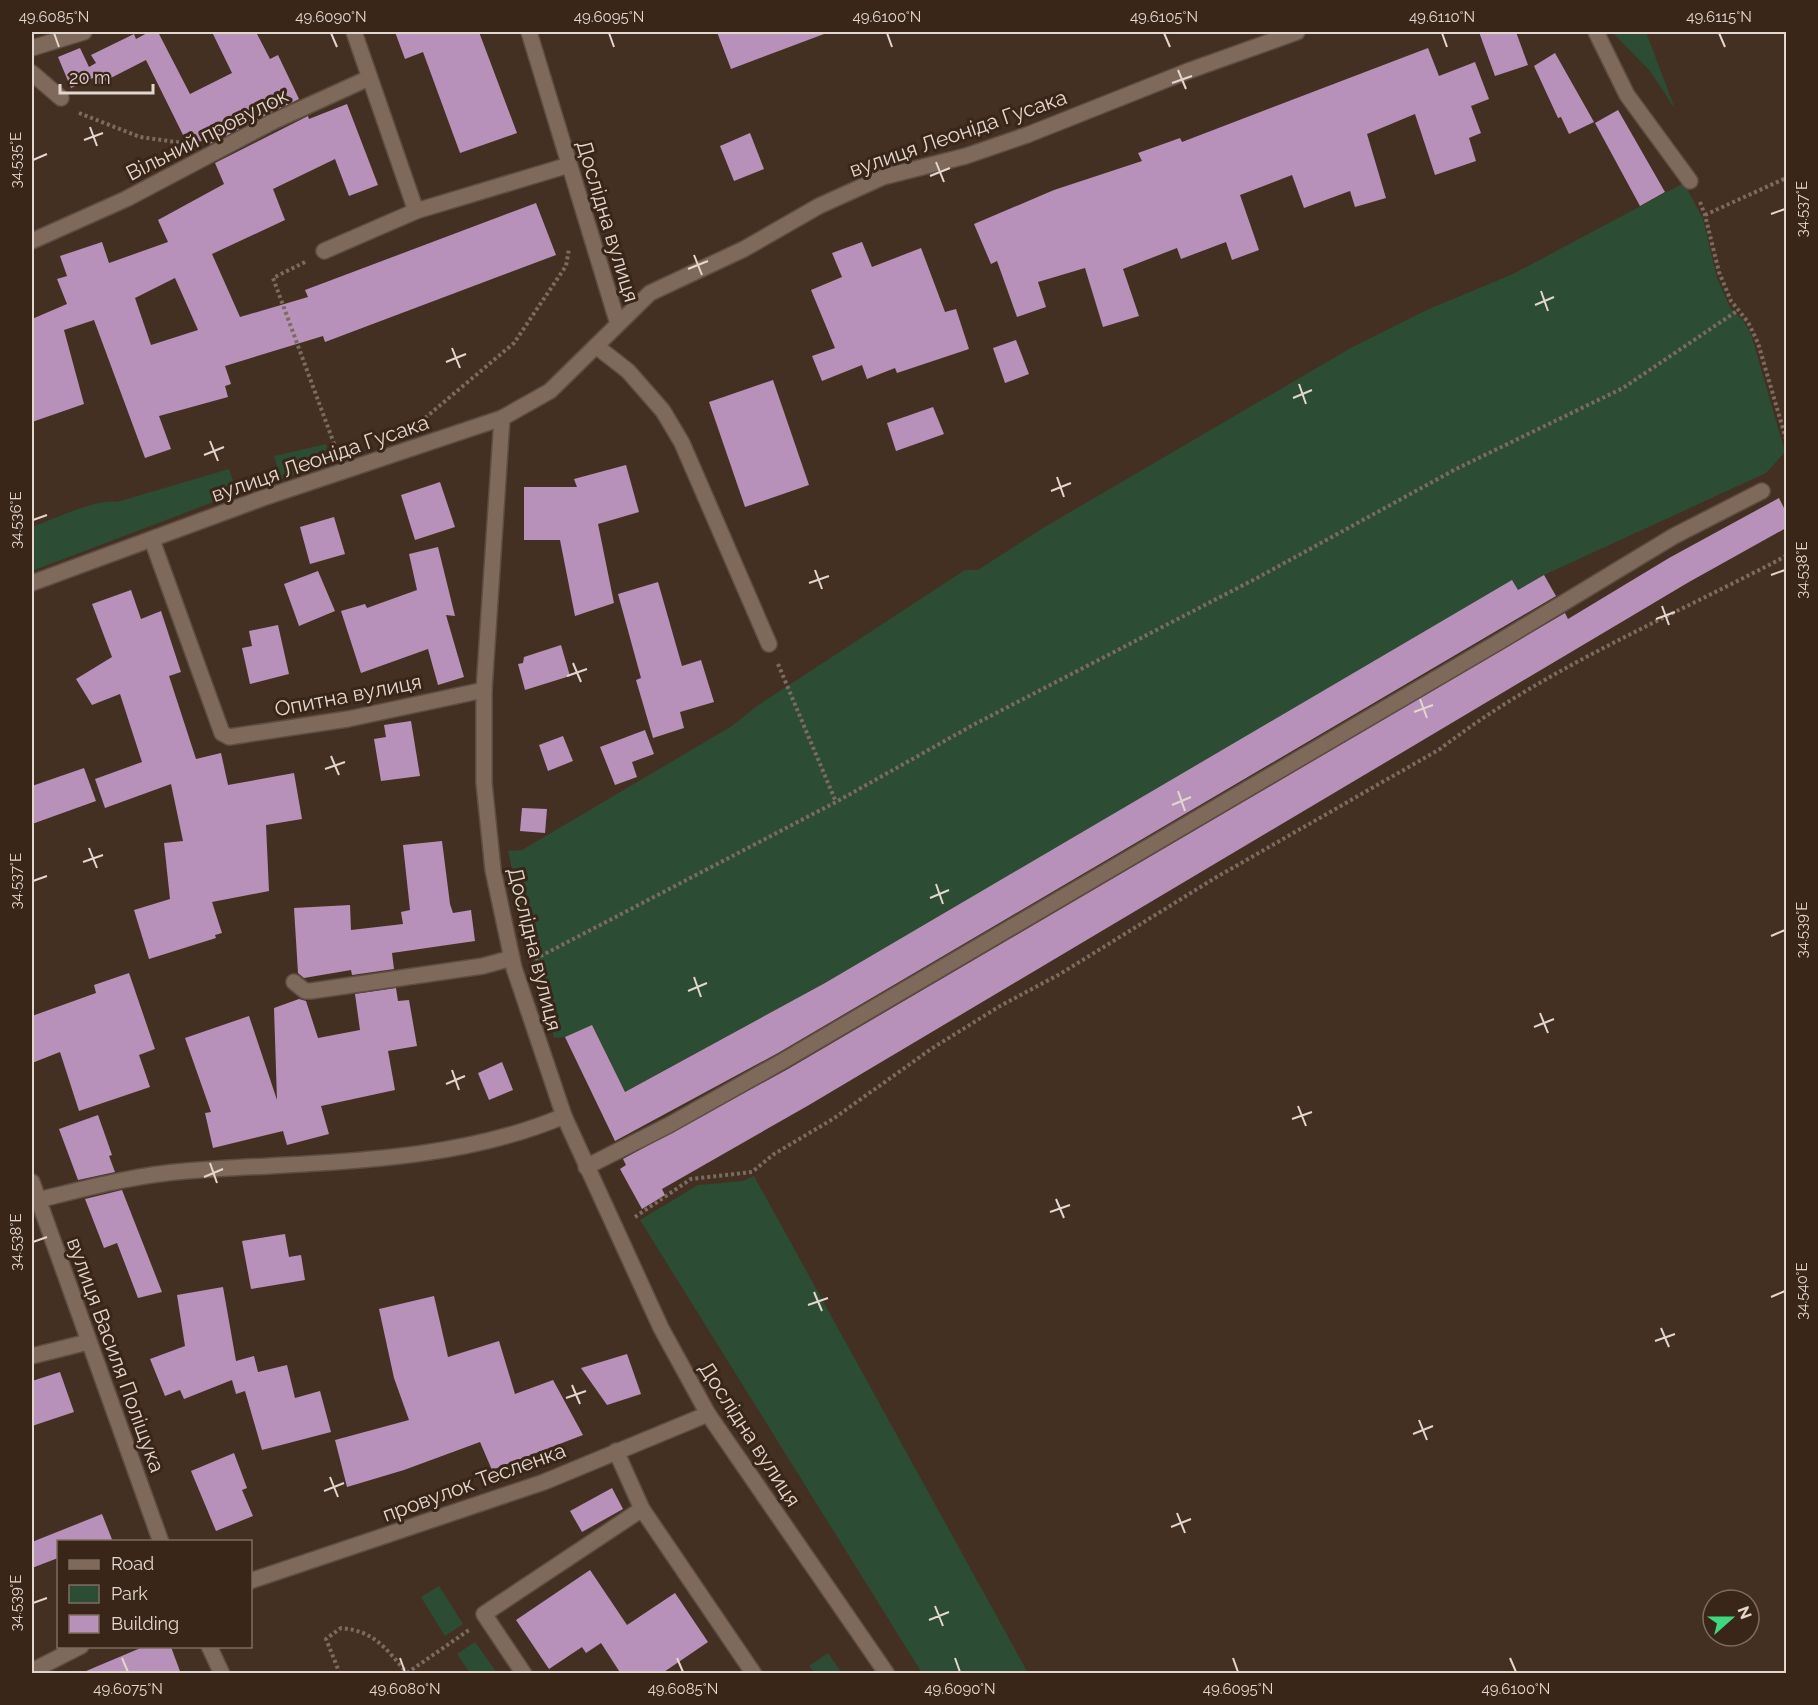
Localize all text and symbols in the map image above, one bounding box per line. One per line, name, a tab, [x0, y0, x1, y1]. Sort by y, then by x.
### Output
text: 49.6085°N	[19, 8, 89, 26]
text: 49.6090°N	[295, 8, 367, 26]
text: 49.6095°N	[574, 8, 644, 26]
text: 49.6100°N	[853, 8, 921, 26]
text: 49.6105°N	[1130, 8, 1198, 26]
text: 49.6110°N	[1409, 8, 1475, 26]
text: 49.6115°N	[1686, 8, 1752, 26]
scale bar	[60, 57, 153, 95]
text: 20 m	[69, 67, 111, 88]
street label: Вільний провулок	[122, 82, 292, 186]
street label: вулиця Леоніда Гусака	[846, 84, 1070, 182]
text: 34.535°E	[7, 132, 25, 188]
street label: Дослідна вулиця	[572, 137, 644, 305]
text: 34.537°E	[1793, 181, 1811, 237]
street label: вулиця Леоніда Гусака	[208, 409, 432, 507]
text: 34.536°E	[7, 491, 25, 549]
text: 34.538°E	[1793, 541, 1811, 599]
street label: Опитна вулиця	[272, 668, 424, 722]
text: 34.537°E	[7, 853, 25, 909]
street label: Дослідна вулиця	[503, 865, 567, 1033]
text: 34.539°E	[1793, 902, 1811, 958]
text: 34.538°E	[7, 1213, 25, 1271]
street label: вулиця Василя Поліщука	[62, 1234, 170, 1476]
text: 34.540°E	[1793, 1262, 1811, 1320]
street label: Дослідна вулиця	[694, 1357, 806, 1511]
street label: провулок Тесленка	[379, 1437, 569, 1527]
legend	[57, 1540, 252, 1648]
text: Road	[111, 1553, 154, 1574]
text: 34.539°E	[7, 1575, 25, 1631]
text: Park	[111, 1583, 148, 1604]
north arrow	[1701, 1588, 1761, 1648]
text: N	[1733, 1604, 1756, 1622]
text: Building	[111, 1613, 179, 1634]
text: 49.6075°N	[93, 1680, 163, 1698]
text: 49.6080°N	[369, 1680, 441, 1698]
text: 49.6085°N	[648, 1680, 718, 1698]
text: 49.6090°N	[924, 1680, 996, 1698]
text: 49.6095°N	[1203, 1680, 1273, 1698]
text: 49.6100°N	[1482, 1680, 1550, 1698]

